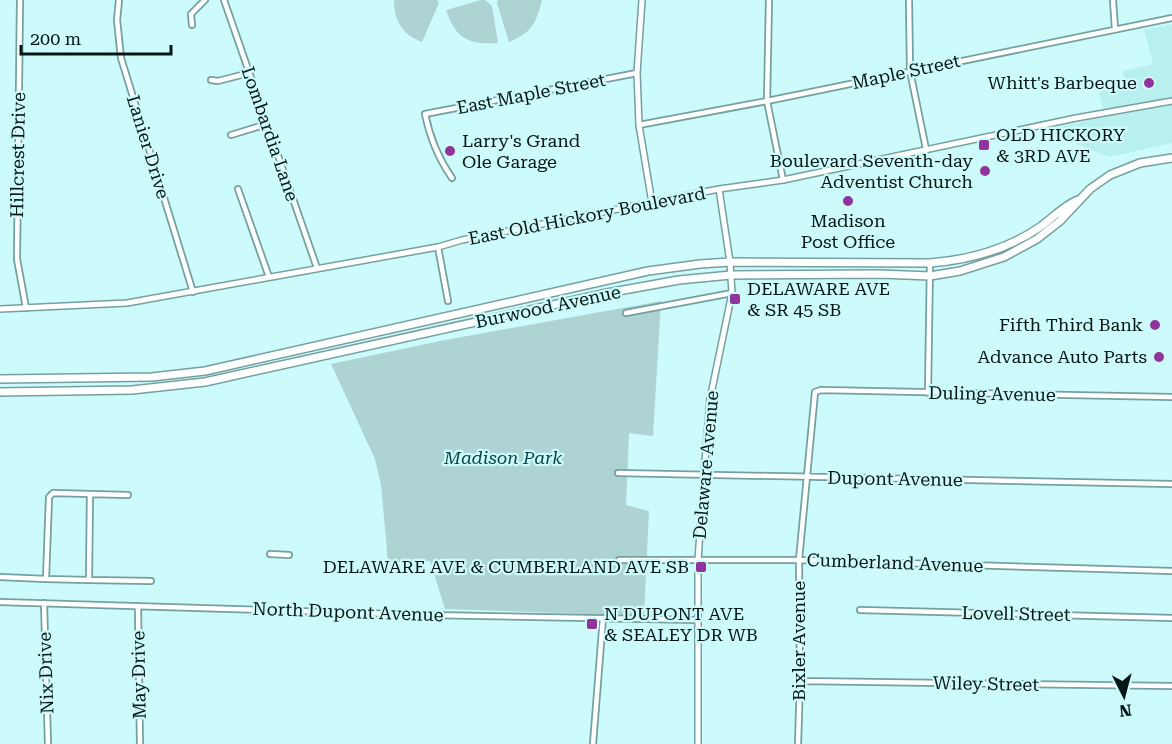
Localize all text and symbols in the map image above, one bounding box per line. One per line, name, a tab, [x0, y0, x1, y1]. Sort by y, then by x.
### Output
scale bar	[21, 18, 171, 56]
text: 200 m	[30, 28, 81, 49]
street label: Maple Street	[850, 50, 962, 93]
street label: Lombardia Lane	[238, 64, 303, 204]
street label: East Maple Street	[455, 69, 607, 118]
place label: Whitt's Barbeque	[988, 72, 1137, 93]
marker: Whitt's Barbeque	[1142, 76, 1156, 90]
street label: Hillcrest Drive	[6, 92, 29, 218]
street label: Lanier Drive	[123, 92, 174, 201]
place label: OLD HICKORY & 3RD AVE	[996, 124, 1126, 166]
place label: Larry's Grand Ole Garage	[462, 130, 581, 172]
marker: OLD HICKORY & 3RD AVE	[977, 138, 991, 152]
marker: Larry's Grand Ole Garage	[443, 144, 457, 158]
place label: Boulevard Seventh-day Adventist Church	[770, 150, 973, 192]
marker: Boulevard Seventh-day Adventist Church	[978, 164, 992, 178]
street label: East Old Hickory Boulevard	[467, 182, 708, 249]
marker: Madison Post Office	[841, 194, 855, 208]
place label: Madison Post Office	[801, 210, 895, 252]
place label: DELAWARE AVE & SR 45 SB	[747, 278, 890, 320]
street label: Burwood Avenue	[473, 281, 623, 332]
marker: DELAWARE AVE & SR 45 SB	[728, 292, 742, 306]
place label: Fifth Third Bank	[999, 314, 1143, 335]
marker: Fifth Third Bank	[1148, 318, 1162, 332]
place label: Advance Auto Parts	[977, 346, 1147, 367]
marker: Advance Auto Parts	[1152, 350, 1166, 364]
street label: Duling Avenue	[928, 382, 1056, 405]
street label: Delaware Avenue	[689, 390, 722, 540]
park label: Madison Park	[443, 447, 562, 468]
street label: Dupont Avenue	[827, 467, 963, 490]
street label: Cumberland Avenue	[806, 549, 984, 576]
place label: DELAWARE AVE & CUMBERLAND AVE SB	[323, 556, 689, 577]
marker: DELAWARE AVE & CUMBERLAND AVE SB	[694, 560, 708, 574]
street label: Bixler Avenue	[788, 581, 809, 701]
street label: North Dupont Avenue	[252, 598, 444, 625]
street label: Lovell Street	[961, 602, 1071, 625]
place label: N DUPONT AVE & SEALEY DR WB	[604, 603, 758, 645]
marker: N DUPONT AVE & SEALEY DR WB	[585, 617, 599, 631]
street label: May Drive	[127, 630, 150, 719]
street label: Nix Drive	[34, 631, 57, 714]
north arrow	[1094, 666, 1154, 726]
street label: Wiley Street	[933, 672, 1039, 695]
text: N	[1118, 700, 1133, 721]

